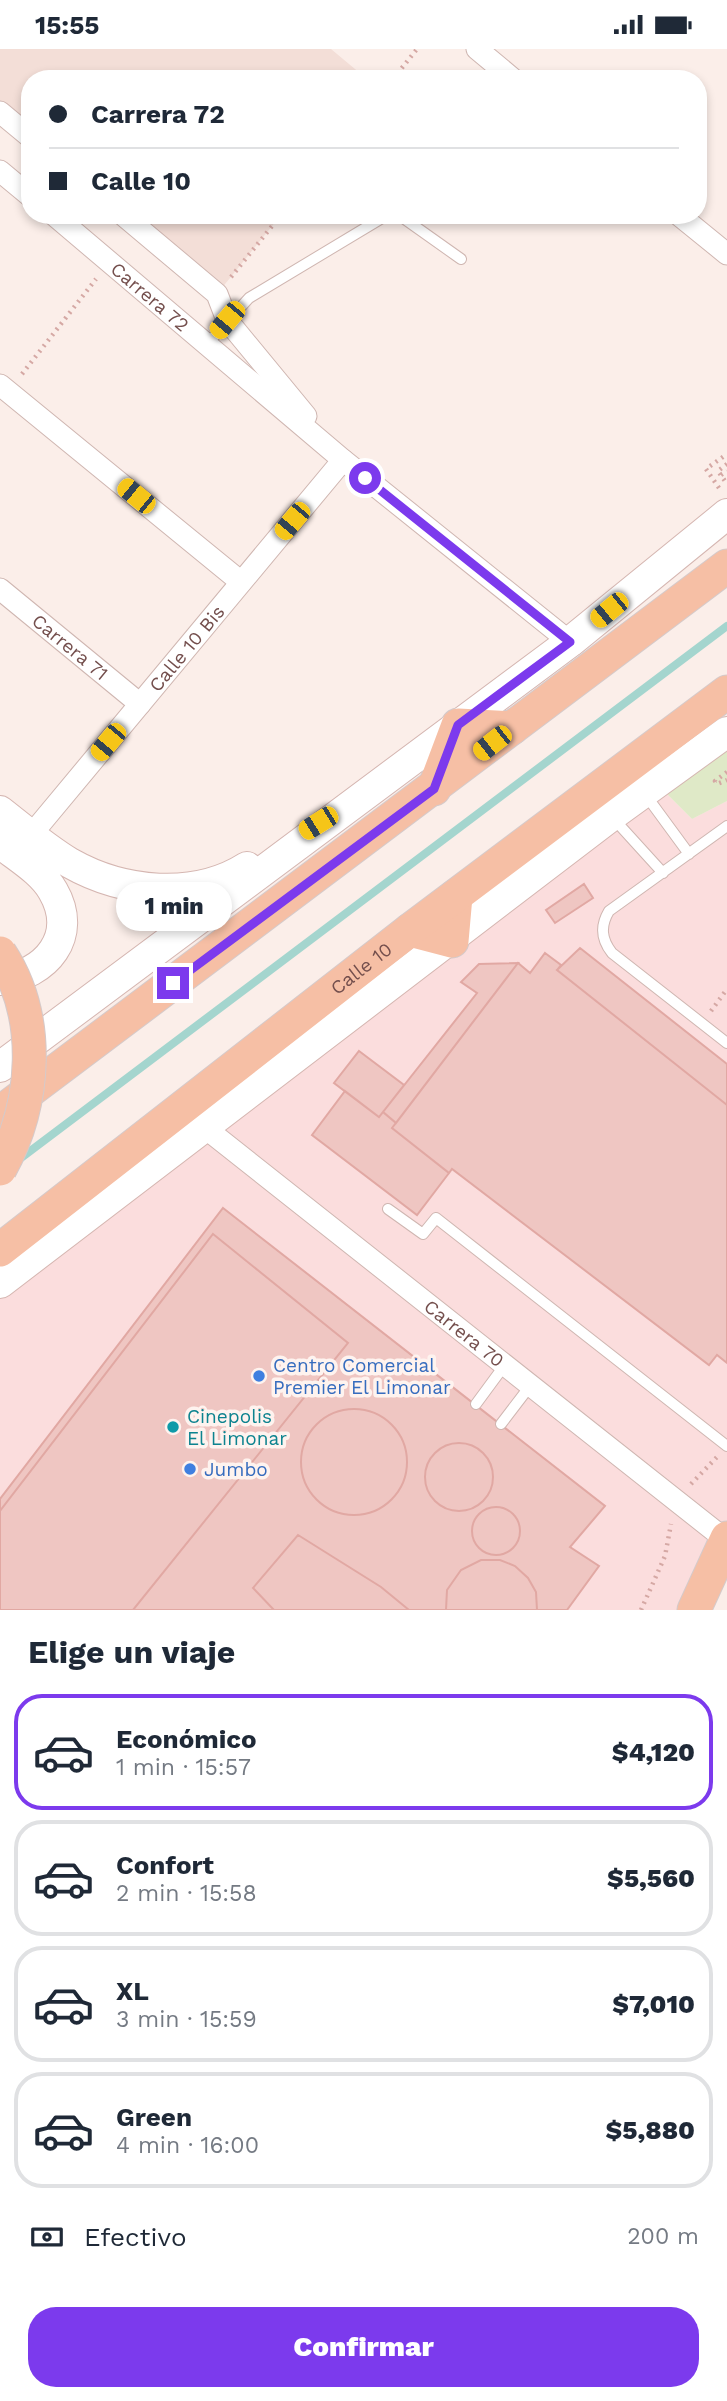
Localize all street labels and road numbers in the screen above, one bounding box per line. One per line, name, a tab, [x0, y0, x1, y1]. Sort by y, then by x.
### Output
street label: Carrera 72	[106, 257, 194, 336]
street label: Calle 10 Bis	[144, 601, 229, 697]
street label: Carrera 71	[27, 609, 113, 685]
street label: Calle 10	[326, 937, 397, 1000]
street label: Carrera 70	[419, 1295, 509, 1372]

